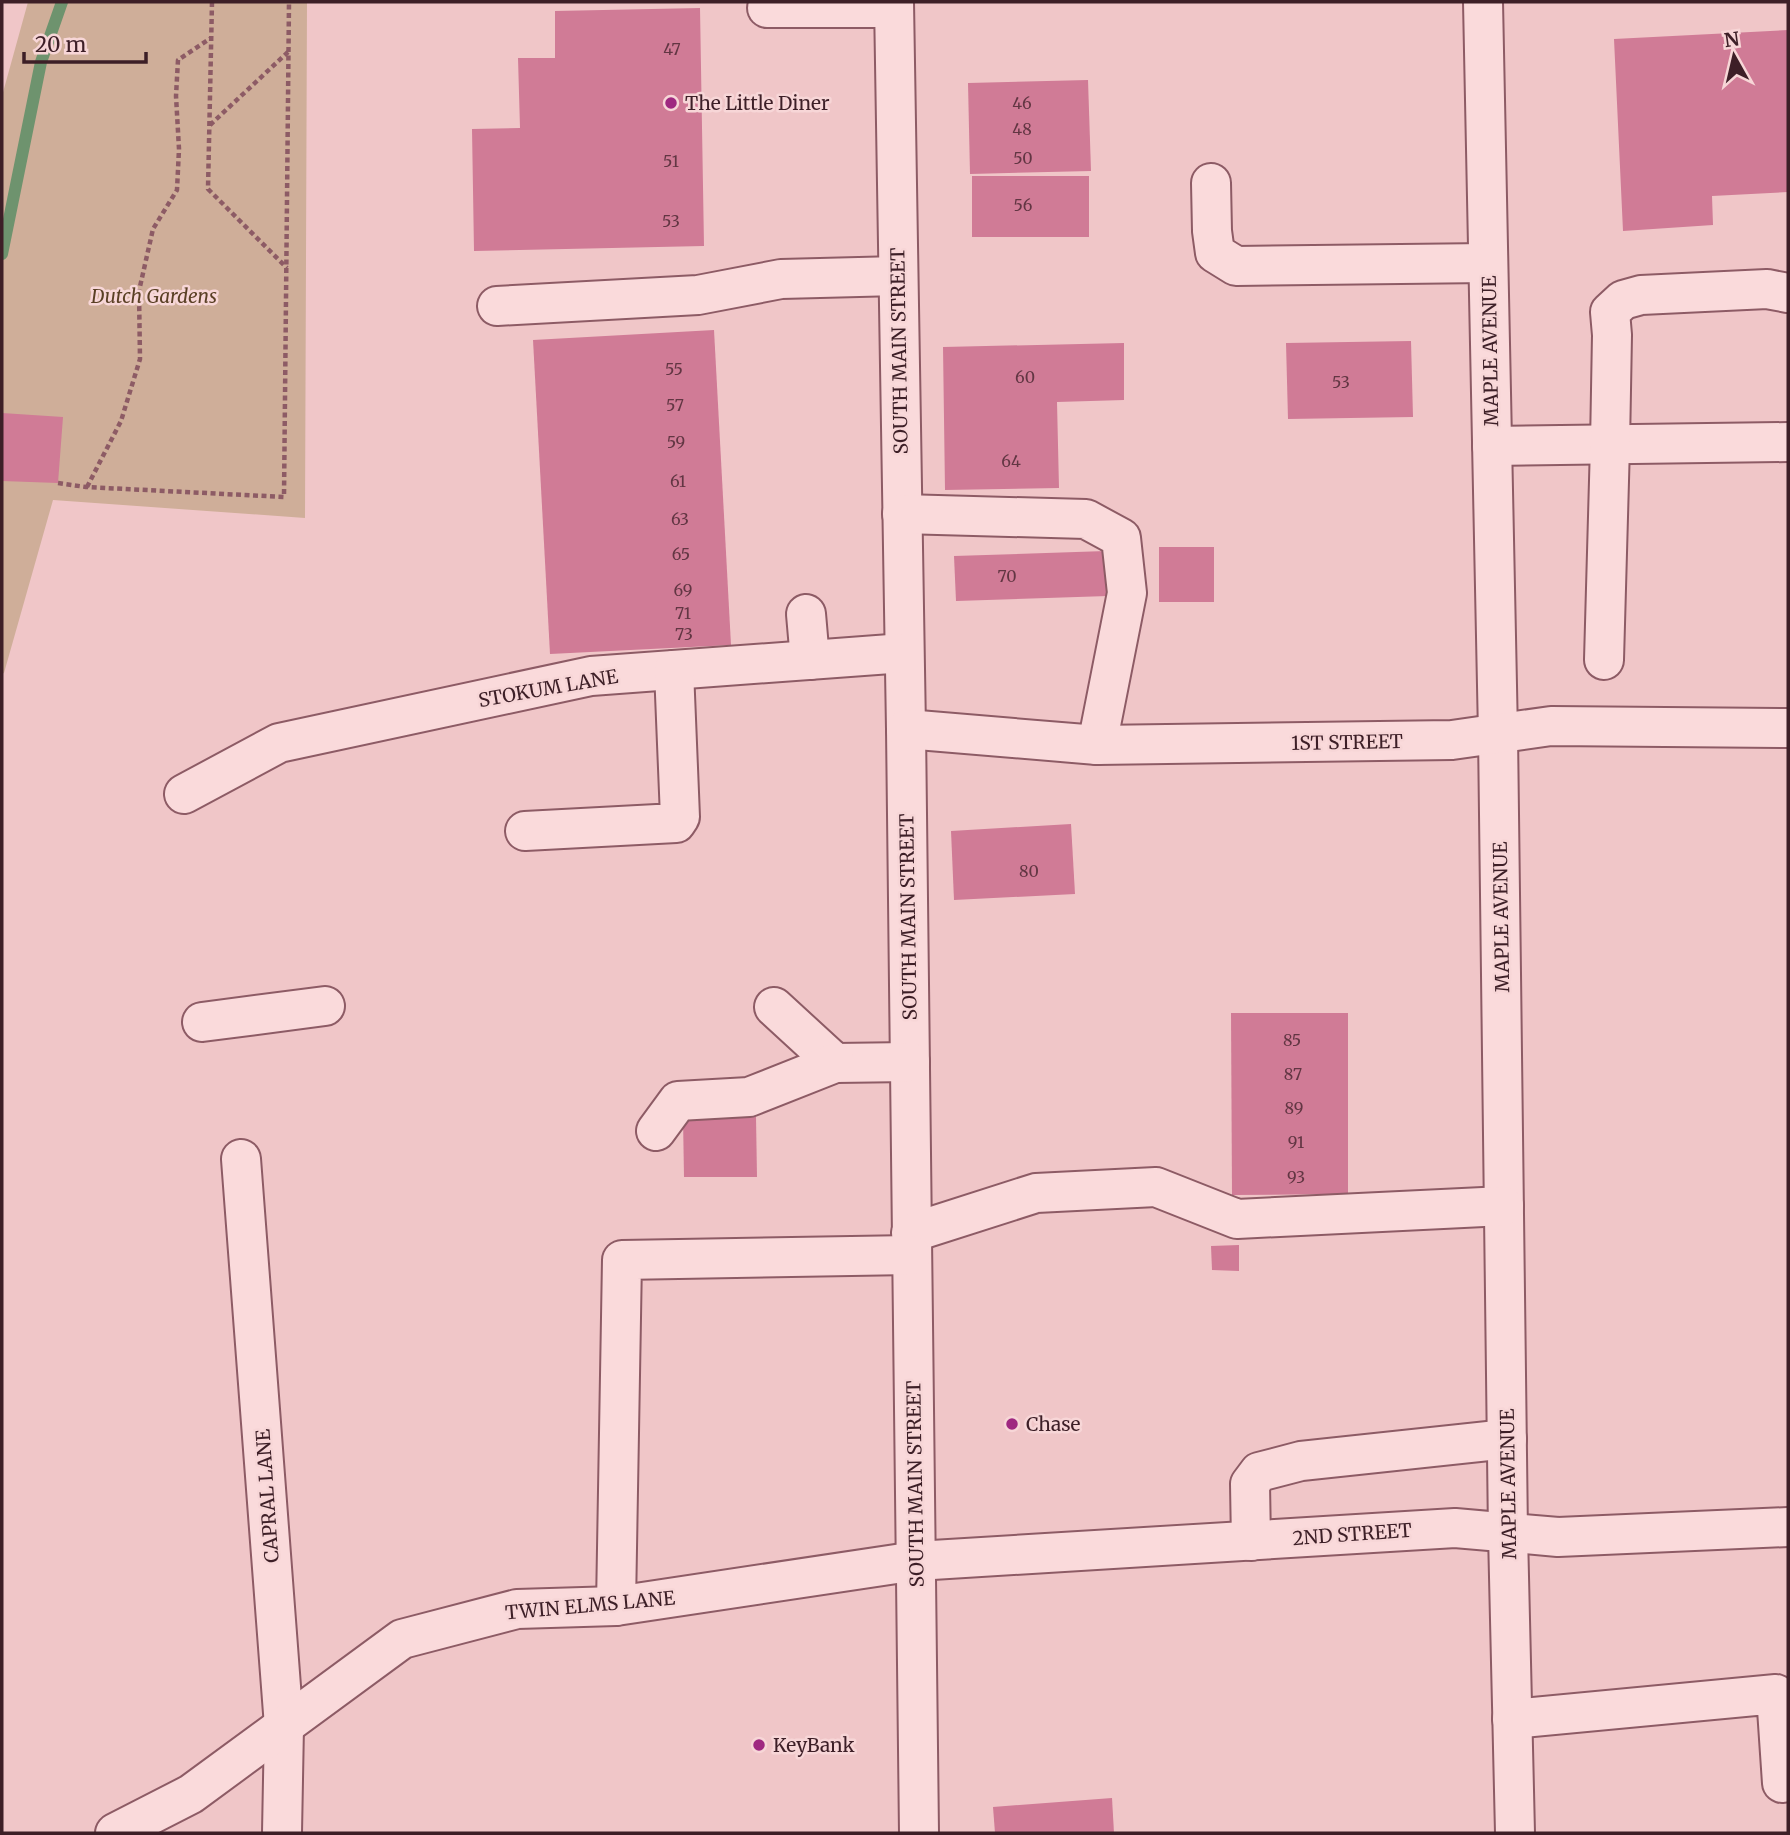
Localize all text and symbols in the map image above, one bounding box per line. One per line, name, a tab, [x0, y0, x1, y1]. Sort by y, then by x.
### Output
scale bar	[24, 21, 147, 65]
north arrow	[1699, 21, 1769, 91]
text: N	[1723, 26, 1741, 52]
text: 20 m	[35, 31, 87, 58]
house number: 47	[663, 39, 681, 59]
place label: The Little Diner	[685, 91, 830, 115]
house number: 46	[1012, 93, 1032, 113]
marker: The Little Diner	[663, 95, 679, 111]
house number: 48	[1012, 119, 1032, 139]
house number: 50	[1013, 148, 1033, 168]
house number: 51	[663, 151, 679, 171]
house number: 56	[1014, 195, 1033, 215]
house number: 53	[662, 211, 680, 231]
street label: SOUTH MAIN STREET	[885, 248, 913, 454]
street label: MAPLE AVENUE	[1477, 275, 1503, 427]
park label: Dutch Gardens	[90, 284, 217, 308]
house number: 55	[665, 359, 683, 379]
house number: 60	[1015, 367, 1035, 387]
house number: 53	[1332, 372, 1350, 392]
house number: 57	[666, 395, 684, 415]
house number: 59	[667, 432, 685, 452]
house number: 64	[1001, 451, 1021, 471]
house number: 61	[670, 471, 686, 491]
house number: 63	[671, 509, 689, 529]
house number: 65	[672, 544, 690, 564]
house number: 70	[998, 566, 1017, 586]
house number: 69	[674, 580, 692, 600]
house number: 71	[675, 603, 691, 623]
house number: 73	[675, 624, 693, 644]
street label: STOKUM LANE	[476, 664, 620, 712]
street label: 1ST STREET	[1291, 729, 1403, 755]
street label: SOUTH MAIN STREET	[894, 814, 922, 1020]
street label: MAPLE AVENUE	[1488, 841, 1514, 993]
house number: 80	[1019, 861, 1039, 881]
house number: 85	[1283, 1030, 1301, 1050]
house number: 87	[1284, 1064, 1302, 1084]
house number: 89	[1285, 1098, 1303, 1118]
house number: 91	[1288, 1132, 1304, 1152]
house number: 93	[1287, 1167, 1305, 1187]
street label: SOUTH MAIN STREET	[901, 1381, 929, 1587]
street label: MAPLE AVENUE	[1495, 1408, 1521, 1560]
place label: Chase	[1026, 1412, 1081, 1436]
marker: Chase	[1004, 1416, 1020, 1432]
street label: CAPRAL LANE	[250, 1428, 284, 1564]
street label: 2ND STREET	[1292, 1518, 1412, 1550]
street label: TWIN ELMS LANE	[504, 1586, 676, 1624]
place label: KeyBank	[773, 1733, 855, 1757]
marker: KeyBank	[751, 1737, 767, 1753]

